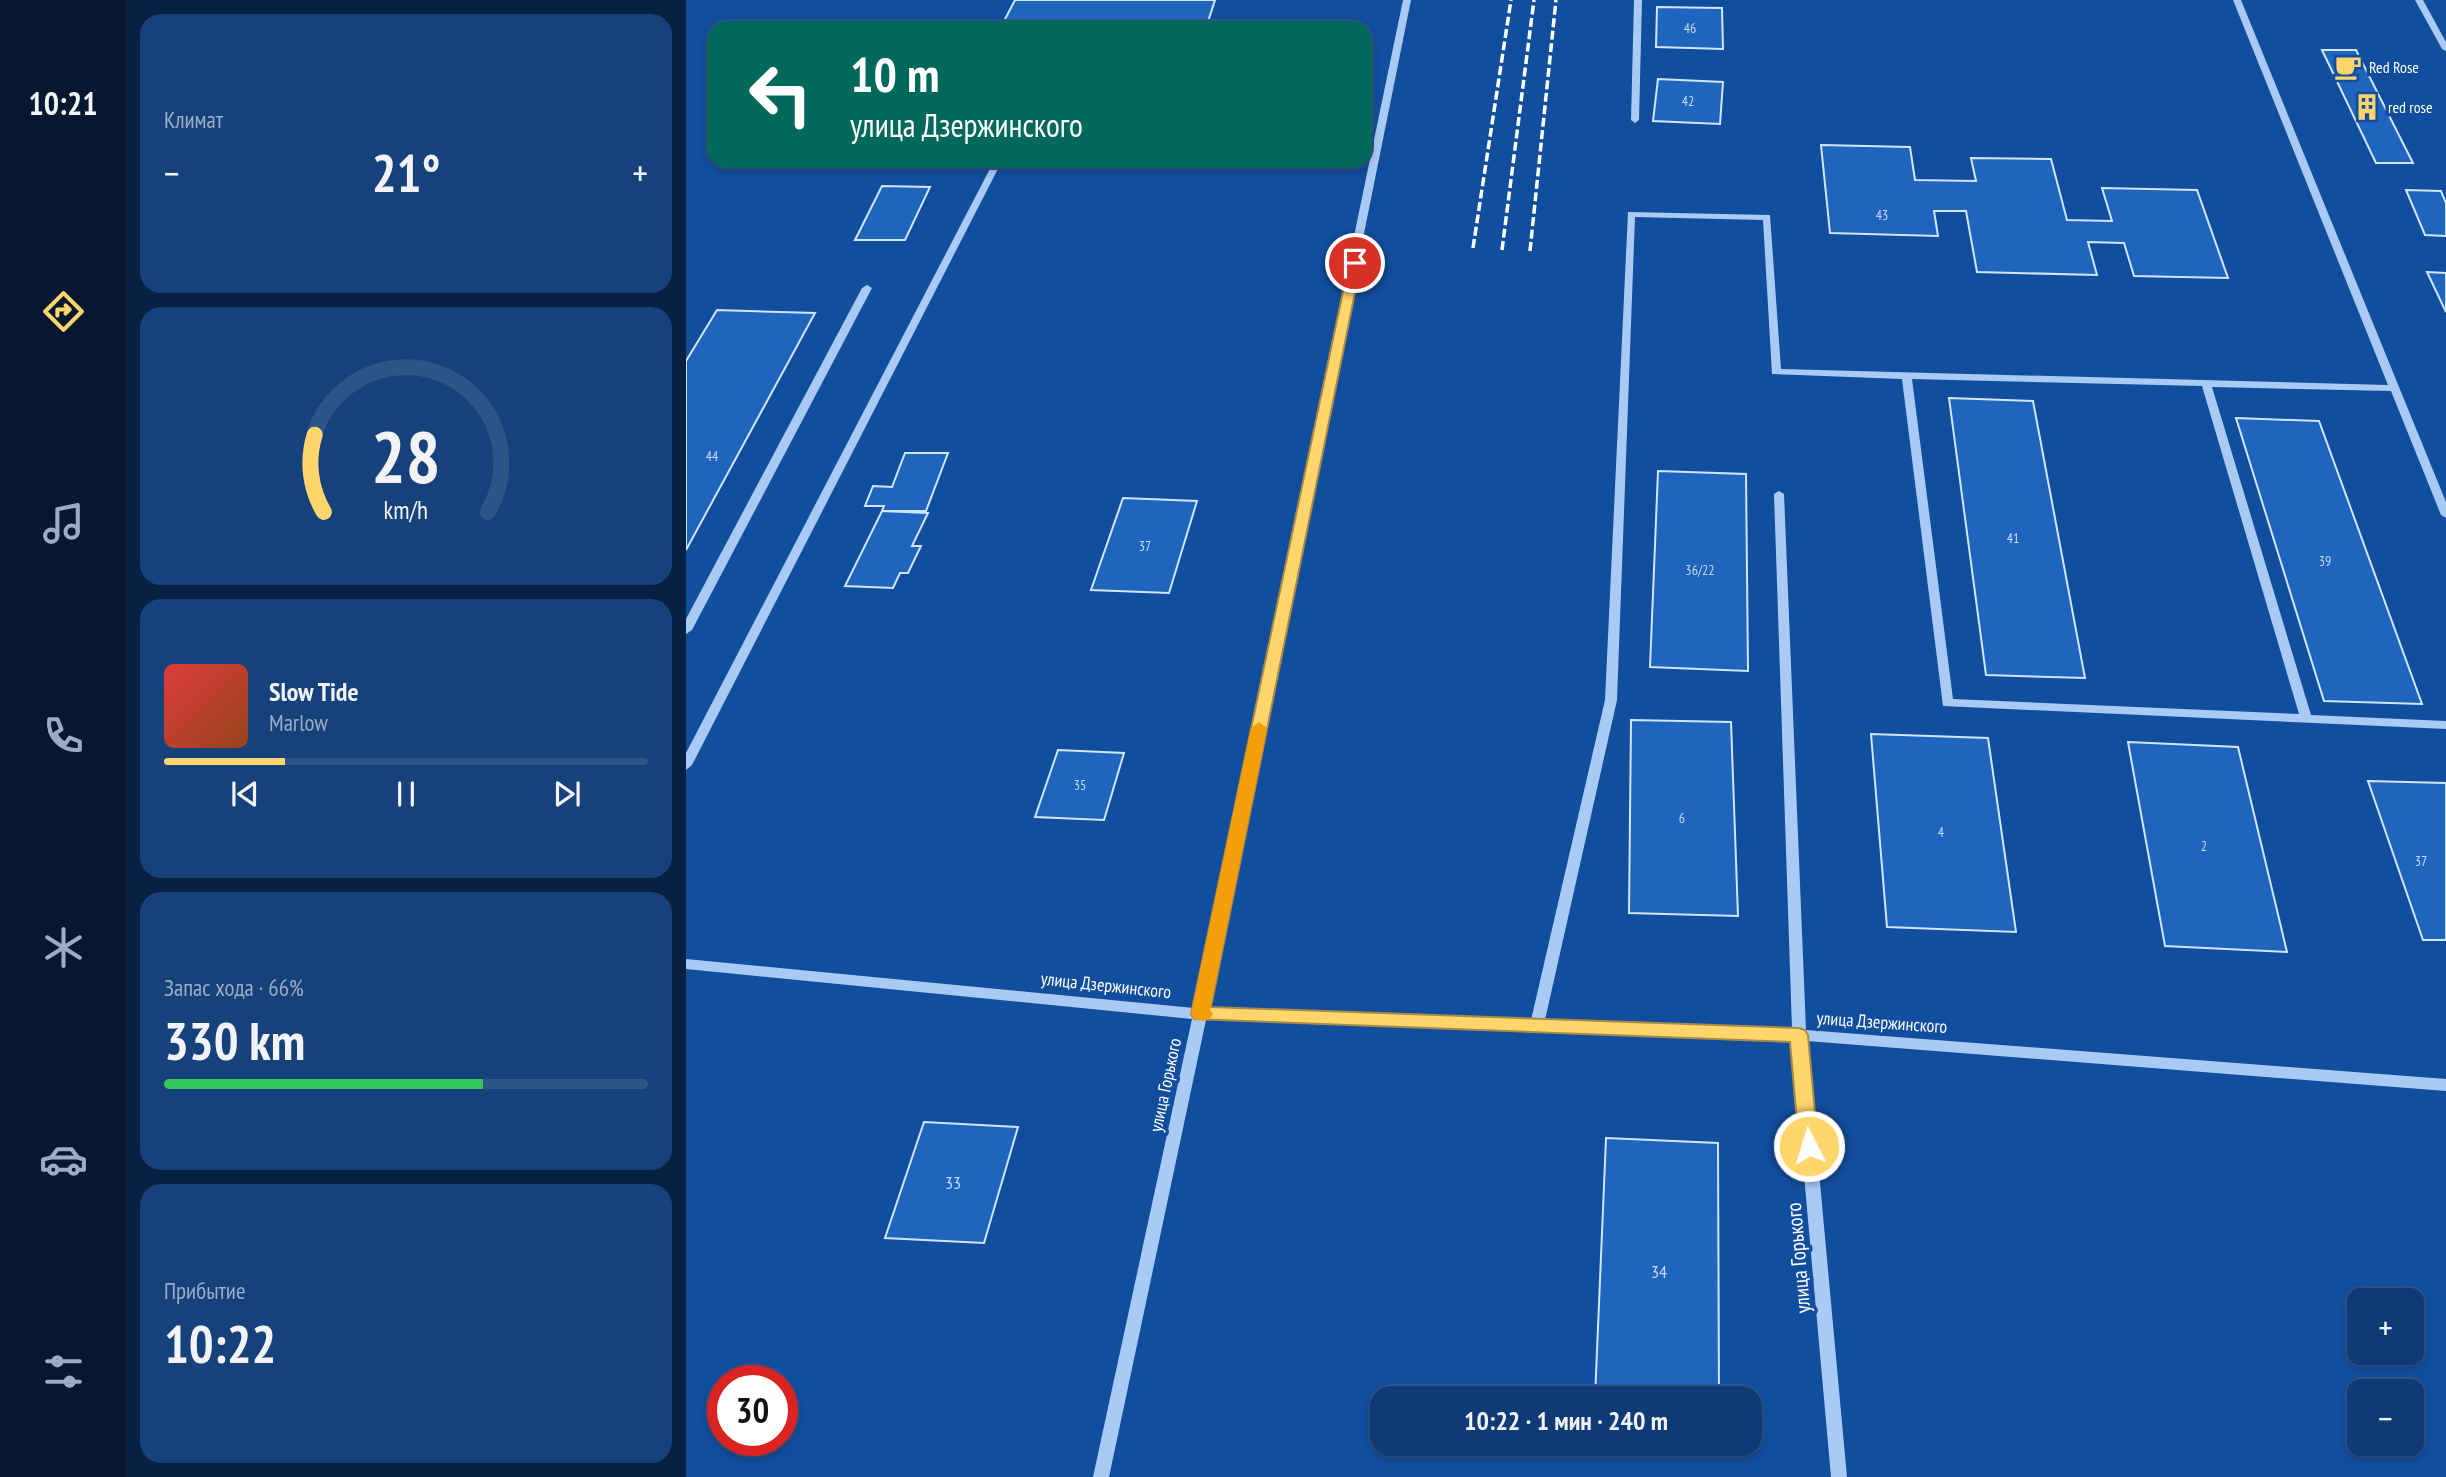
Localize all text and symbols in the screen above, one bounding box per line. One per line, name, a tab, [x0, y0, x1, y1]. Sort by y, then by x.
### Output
house number: 46	[1684, 19, 1696, 37]
text: 10 m	[850, 42, 939, 106]
icon: left	[735, 49, 826, 140]
cafe icon: Red Rose	[2333, 52, 2363, 82]
place label: Red Rose	[2369, 57, 2419, 77]
text: 10:21	[28, 82, 98, 124]
house number: 42	[1682, 92, 1694, 110]
building icon: red rose	[2352, 92, 2382, 122]
place label: red rose	[2388, 97, 2433, 117]
text: улица Дзержинского	[850, 104, 1083, 146]
text: Климат	[164, 105, 223, 134]
text: 21°	[372, 139, 440, 206]
text: −	[164, 148, 180, 197]
text: +	[632, 148, 648, 197]
house number: 43	[1876, 206, 1888, 224]
pin	[1325, 233, 1385, 293]
icon: arrive	[1336, 244, 1374, 282]
icon: directions	[39, 287, 88, 336]
text: 28	[371, 408, 441, 502]
house number: 44	[706, 447, 719, 465]
text: km/h	[384, 494, 428, 526]
icon: music	[39, 499, 88, 548]
house number: 41	[2007, 529, 2019, 547]
house number: 37	[1139, 537, 1151, 555]
house number: 39	[2319, 552, 2331, 570]
house number: 36/22	[1685, 561, 1715, 579]
text: Slow Tide	[269, 675, 359, 708]
text: Marlow	[269, 708, 328, 737]
icon: phone	[39, 711, 88, 760]
icon: previous	[226, 775, 264, 813]
icon: pause	[387, 775, 425, 813]
icon: next	[548, 775, 586, 813]
house number: 35	[1074, 776, 1086, 794]
house number: 6	[1679, 809, 1685, 827]
house number: 4	[1938, 823, 1945, 841]
house number: 2	[2201, 837, 2207, 855]
house number: 37	[2415, 852, 2427, 870]
icon: climate	[39, 923, 88, 972]
street label: улица Дзержинского	[1040, 967, 1173, 1003]
text: Запас хода · 66%	[164, 973, 304, 1002]
street label: улица Дзержинского	[1816, 1006, 1948, 1038]
text: 330 km	[164, 1007, 305, 1074]
street label: улица Горького	[1144, 1036, 1186, 1134]
position arrow	[1772, 1109, 1846, 1183]
icon: car	[39, 1135, 88, 1184]
house number: 33	[945, 1171, 961, 1194]
street label: улица Горького	[1780, 1201, 1816, 1315]
house number: 34	[1651, 1260, 1667, 1283]
text: Прибытие	[164, 1276, 245, 1305]
map controls	[2347, 1288, 2424, 1456]
button: +	[2347, 1288, 2424, 1365]
text: 10:22	[164, 1310, 276, 1377]
icon: filters	[39, 1347, 88, 1396]
speed limit sign: 30	[707, 1365, 798, 1456]
button: −	[2347, 1379, 2424, 1456]
text: 10:22 · 1 мин · 240 m	[1464, 1404, 1668, 1437]

